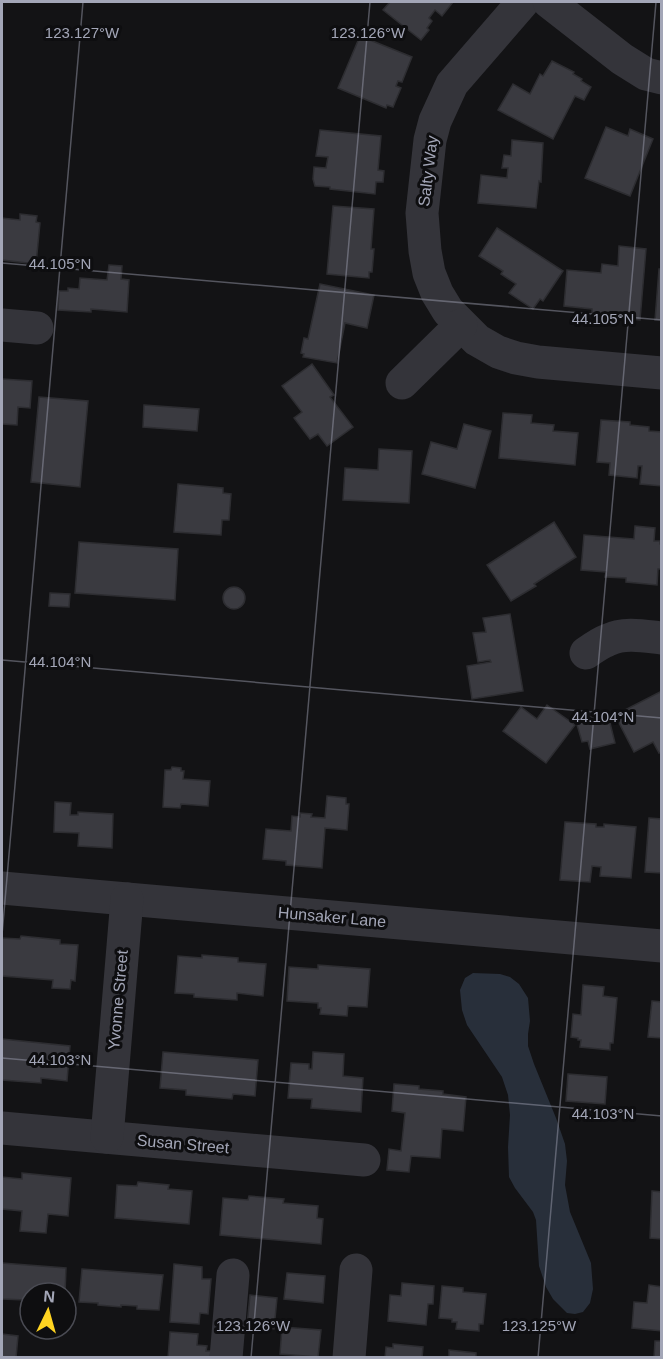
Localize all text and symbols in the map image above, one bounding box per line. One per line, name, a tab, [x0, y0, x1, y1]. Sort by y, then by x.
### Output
text: 123.127°W	[45, 24, 120, 41]
text: 123.126°W	[331, 24, 406, 41]
street label: Salty Way	[415, 135, 441, 207]
text: 44.105°N	[29, 255, 91, 272]
text: 44.105°N	[572, 310, 634, 327]
text: 44.104°N	[29, 653, 91, 670]
text: 44.104°N	[572, 708, 634, 725]
street label: Hunsaker Lane	[277, 904, 387, 930]
street label: Yvonne Street	[105, 949, 131, 1051]
text: 44.103°N	[29, 1051, 91, 1068]
text: 44.103°N	[572, 1105, 634, 1122]
street label: Susan Street	[136, 1132, 230, 1157]
north arrow	[18, 1281, 78, 1341]
text: N	[43, 1288, 56, 1306]
text: 123.126°W	[216, 1317, 291, 1334]
text: 123.125°W	[502, 1317, 577, 1334]

